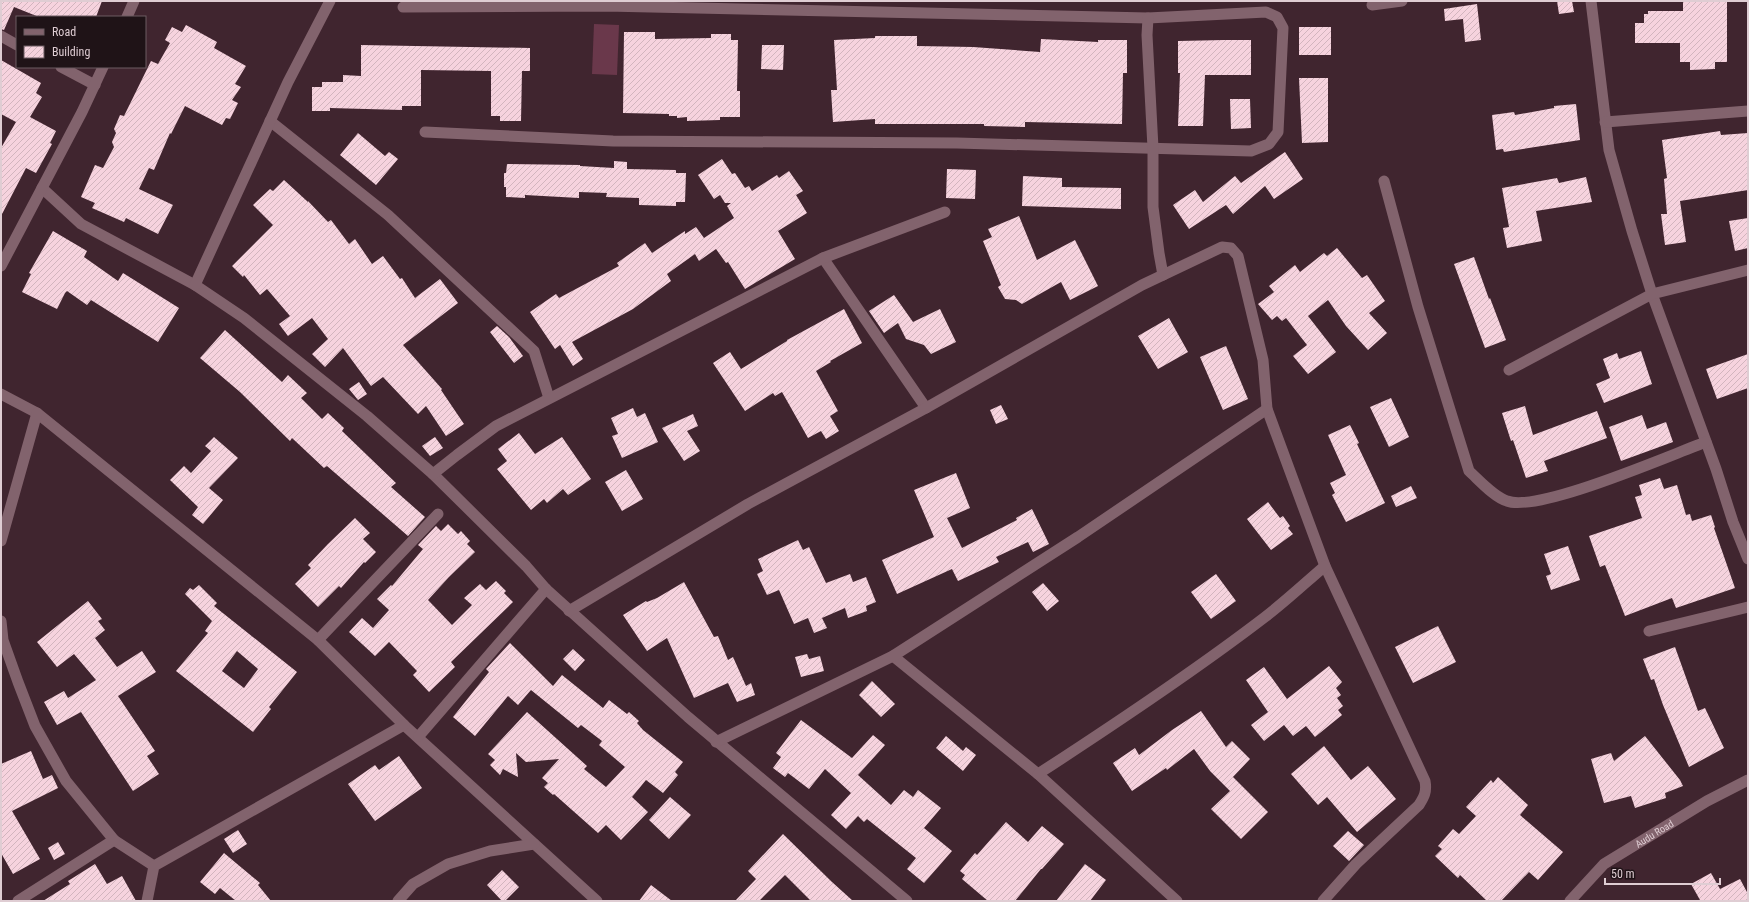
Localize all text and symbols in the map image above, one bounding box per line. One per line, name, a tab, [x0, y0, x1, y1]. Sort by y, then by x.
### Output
legend	[16, 16, 146, 68]
text: Road	[52, 25, 76, 39]
text: Building	[52, 45, 90, 59]
street label: Audu Road	[1633, 818, 1676, 850]
scale bar	[1605, 860, 1720, 886]
text: 50 m	[1611, 867, 1635, 881]

